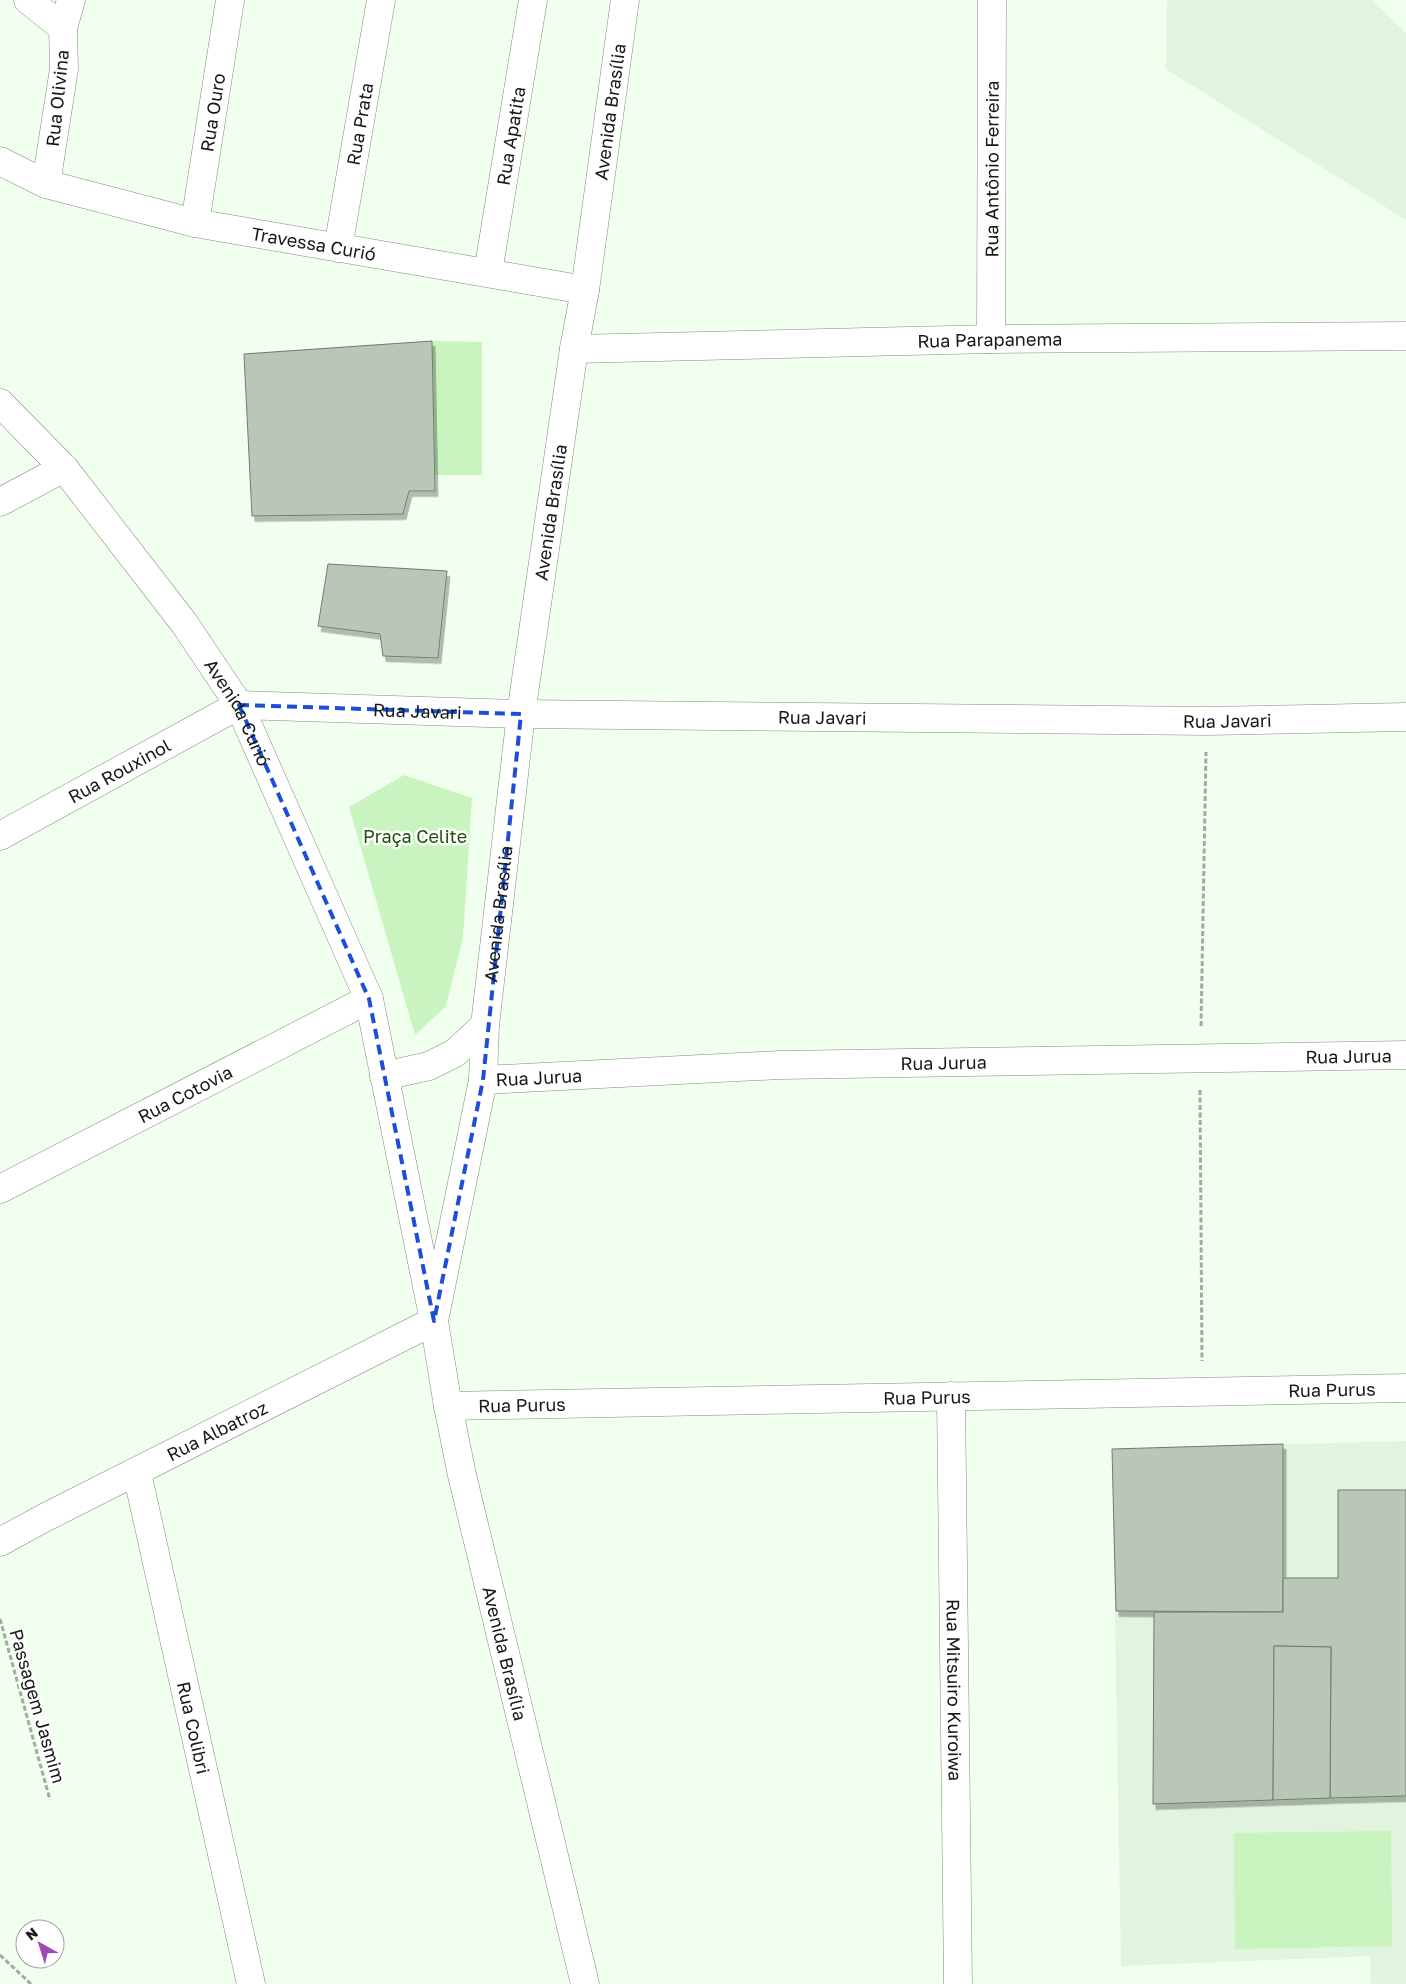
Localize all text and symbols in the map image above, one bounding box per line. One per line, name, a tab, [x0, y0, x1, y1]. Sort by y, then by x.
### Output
street label: Avenida Brasília	[589, 42, 630, 181]
street label: Rua Olivina	[41, 48, 73, 148]
street label: Rua Ouro	[195, 71, 229, 153]
street label: Rua Prata	[342, 81, 377, 167]
street label: Rua Antônio Ferreira	[980, 81, 1003, 257]
street label: Rua Apatita	[492, 85, 530, 187]
street label: Travessa Curió	[250, 222, 378, 265]
street label: Rua Parapanema	[917, 327, 1063, 352]
street label: Avenida Brasília	[530, 443, 571, 582]
street label: Avenida Curió	[200, 655, 275, 769]
street label: Rua Javari	[373, 698, 462, 723]
street label: Rua Javari	[778, 706, 867, 729]
street label: Rua Javari	[1183, 709, 1272, 732]
street label: Rua Rouxinol	[64, 734, 175, 808]
park label: Praça Celite	[363, 825, 467, 847]
street label: Avenida Brasília	[479, 844, 517, 983]
street label: Rua Jurua	[1305, 1044, 1392, 1068]
street label: Rua Jurua	[900, 1051, 987, 1074]
street label: Rua Cotovia	[134, 1060, 236, 1127]
street label: Rua Jurua	[495, 1064, 583, 1090]
street label: Rua Purus	[1288, 1378, 1376, 1401]
street label: Rua Purus	[883, 1385, 971, 1409]
street label: Rua Purus	[478, 1393, 566, 1416]
street label: Rua Albatroz	[163, 1396, 271, 1465]
street label: Avenida Brasília	[478, 1584, 532, 1723]
street label: Rua Mitsuiro Kuroiwa	[942, 1599, 967, 1781]
street label: Passagem Jasmim	[5, 1626, 71, 1786]
street label: Rua Colibri	[173, 1679, 215, 1776]
north arrow	[15, 1919, 65, 1969]
text: N	[22, 1924, 41, 1943]

